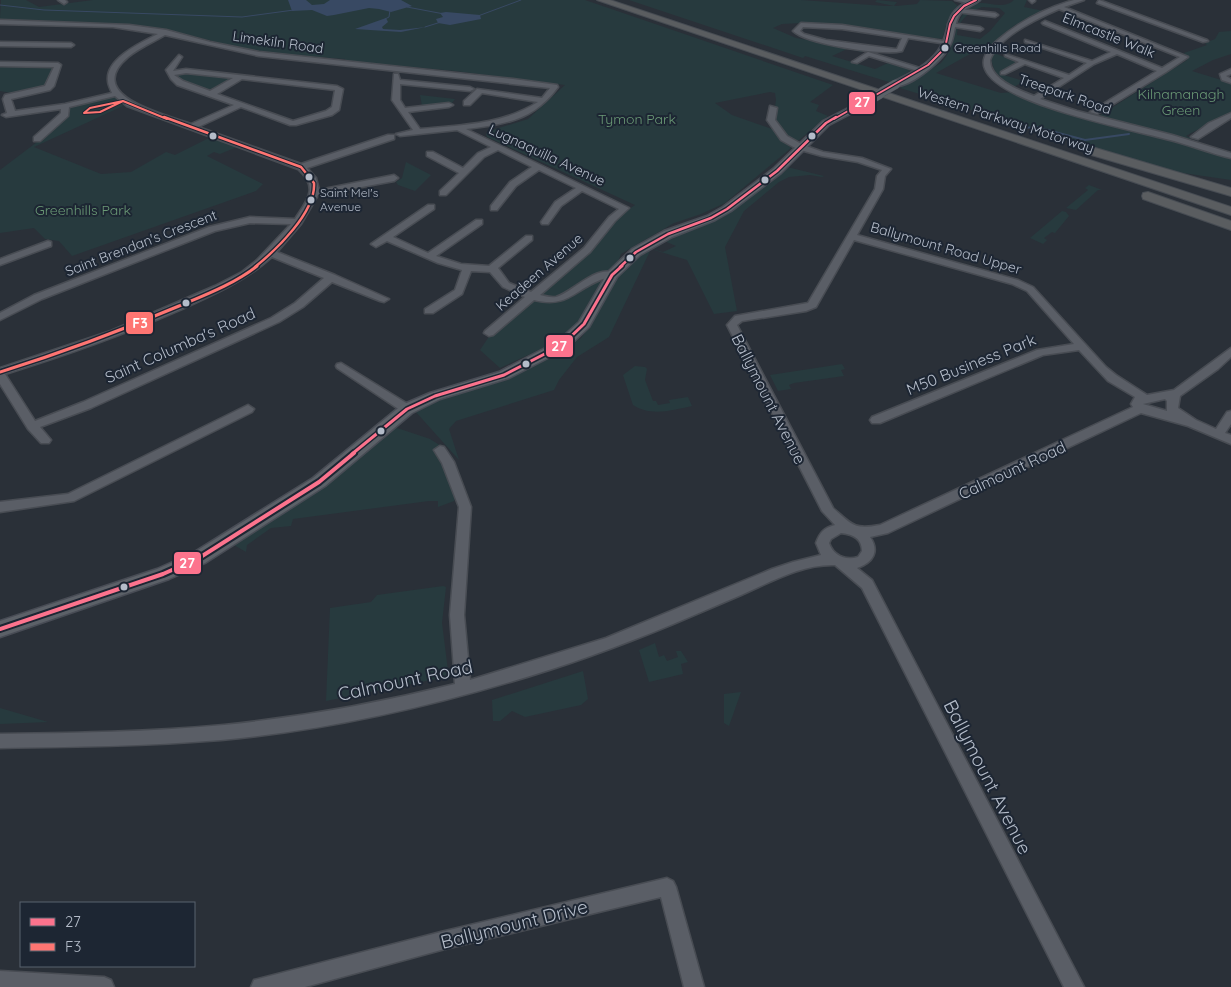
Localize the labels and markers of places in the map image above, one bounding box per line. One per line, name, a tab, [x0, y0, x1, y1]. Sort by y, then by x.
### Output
place label: Greenhills Road	[954, 40, 1041, 55]
marker: Greenhills Road	[940, 43, 950, 53]
unlabelled marker	[208, 131, 218, 141]
unlabelled marker	[807, 131, 817, 141]
unlabelled marker	[304, 172, 314, 182]
unlabelled marker	[760, 175, 770, 185]
place label: Saint Mel's Avenue	[320, 185, 379, 214]
marker: Saint Mel's Avenue	[306, 195, 316, 205]
unlabelled marker	[625, 253, 635, 263]
unlabelled marker	[181, 298, 191, 308]
unlabelled marker	[521, 359, 531, 369]
unlabelled marker	[376, 426, 386, 436]
unlabelled marker	[119, 582, 129, 592]

